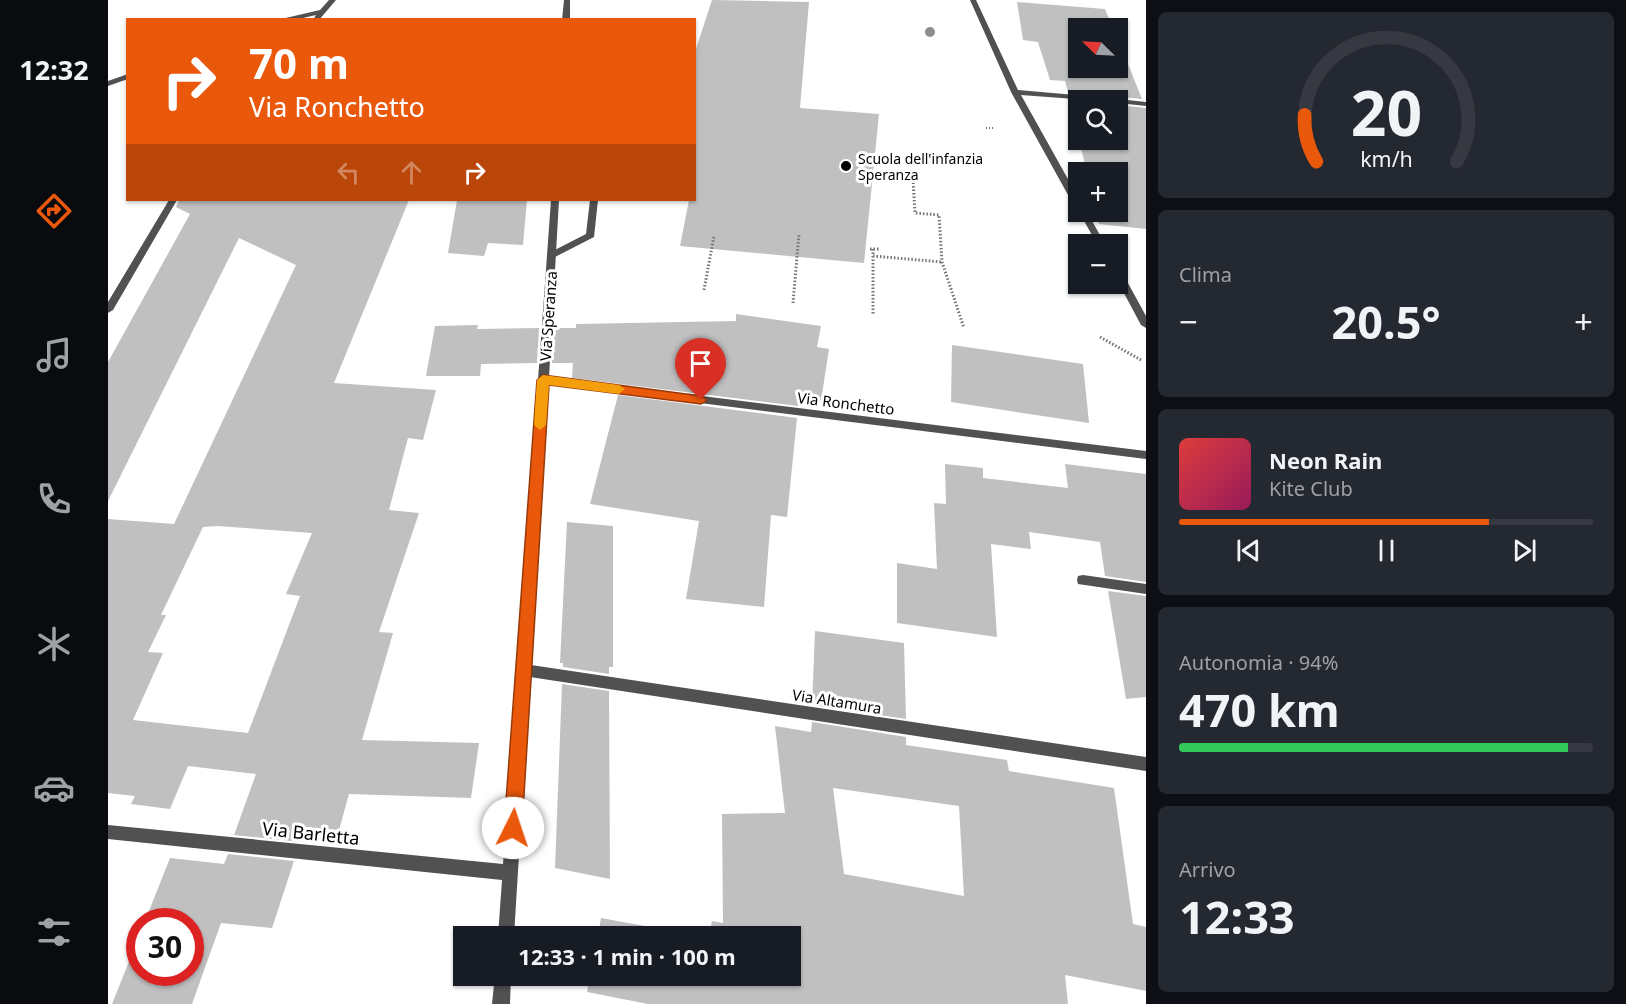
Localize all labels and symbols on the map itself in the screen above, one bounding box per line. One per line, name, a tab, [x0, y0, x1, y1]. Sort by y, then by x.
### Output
north arrow	[1068, 18, 1128, 78]
place label: Scuola dell'infanzia Speranza	[858, 149, 983, 184]
marker: Scuola dell'infanzia Speranza	[839, 159, 853, 173]
street label: Via Speranza	[535, 270, 561, 362]
pin	[675, 338, 726, 400]
street label: Via Ronchetto	[796, 387, 896, 419]
street label: Via Altamura	[791, 684, 883, 718]
position arrow	[481, 796, 545, 860]
street label: Via Barletta	[261, 816, 361, 850]
speed limit sign: 30	[126, 908, 204, 986]

